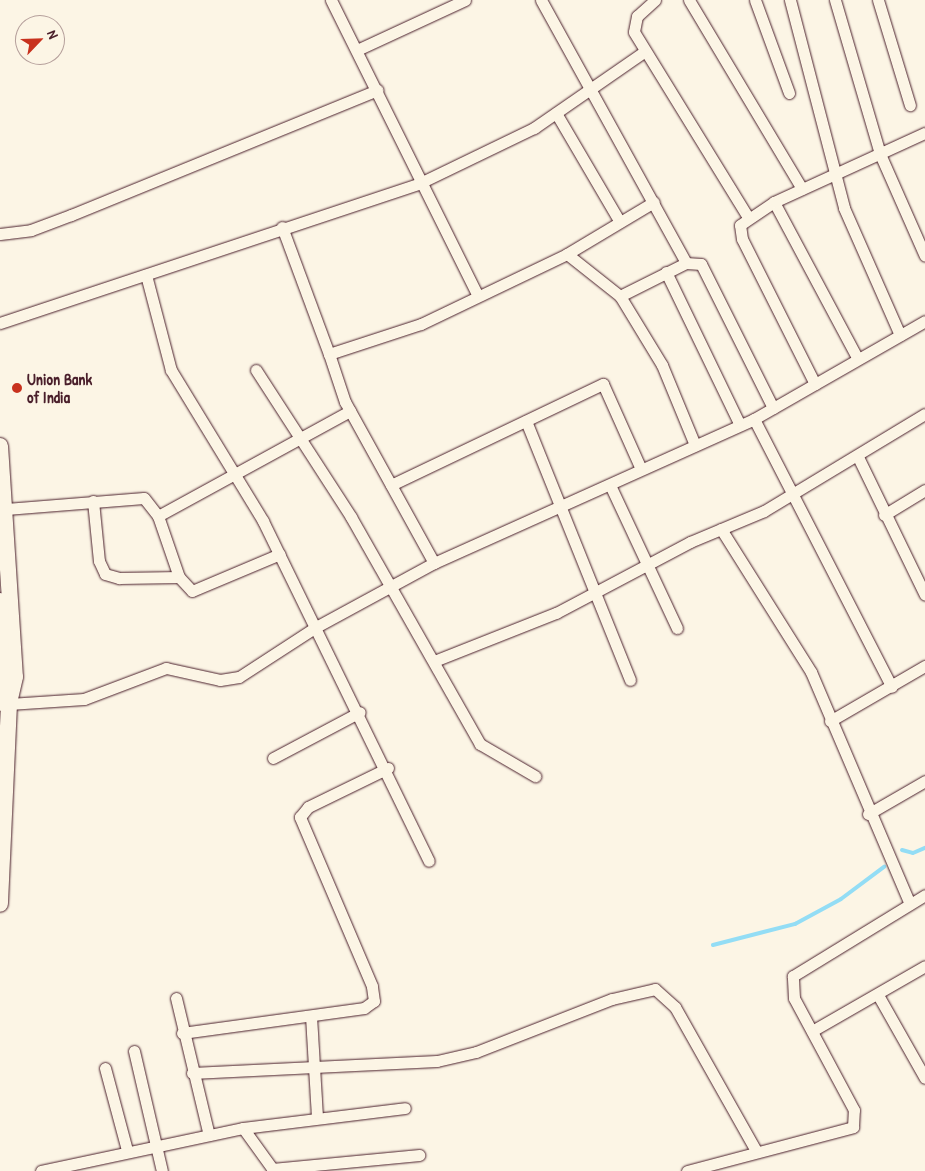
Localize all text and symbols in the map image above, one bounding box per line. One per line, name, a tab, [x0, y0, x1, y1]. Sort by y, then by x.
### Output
north arrow	[15, 15, 65, 65]
text: N	[43, 27, 63, 41]
place label: Union Bank of India	[27, 369, 92, 407]
marker: Union Bank of India	[11, 382, 23, 394]

